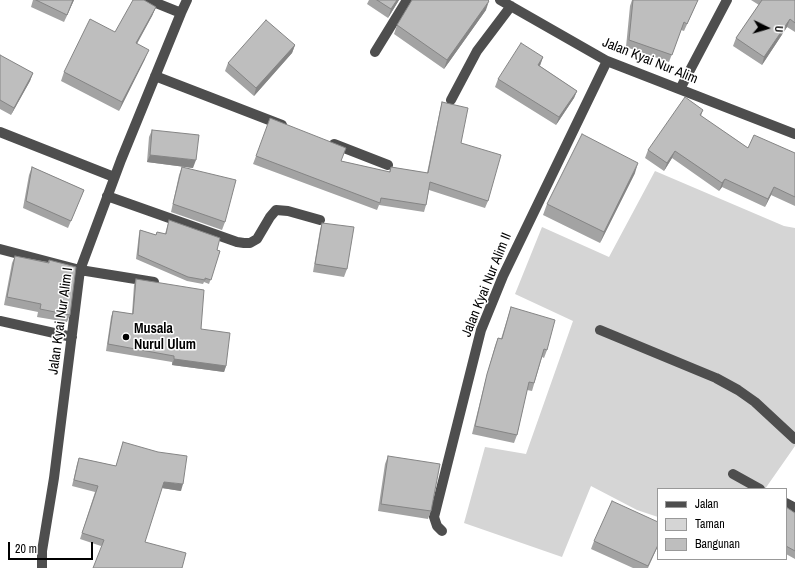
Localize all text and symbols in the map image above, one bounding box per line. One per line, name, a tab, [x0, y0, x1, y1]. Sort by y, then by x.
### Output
north arrow	[747, 8, 787, 48]
text: U	[772, 25, 786, 33]
street label: Jalan Kyai Nur Alim	[600, 34, 700, 88]
street label: Jalan Kyai Nur Alim II	[458, 230, 516, 340]
street label: Jalan Kyai Nur Alim I	[45, 266, 77, 376]
place label: Musala Nurul Ulum	[134, 321, 196, 354]
marker: Musala Nurul Ulum	[121, 332, 131, 342]
legend	[657, 488, 787, 560]
text: Jalan	[695, 496, 719, 512]
text: Taman	[695, 516, 725, 532]
scale bar	[10, 534, 95, 560]
text: Bangunan	[695, 536, 740, 552]
text: 20 m	[15, 541, 37, 557]

